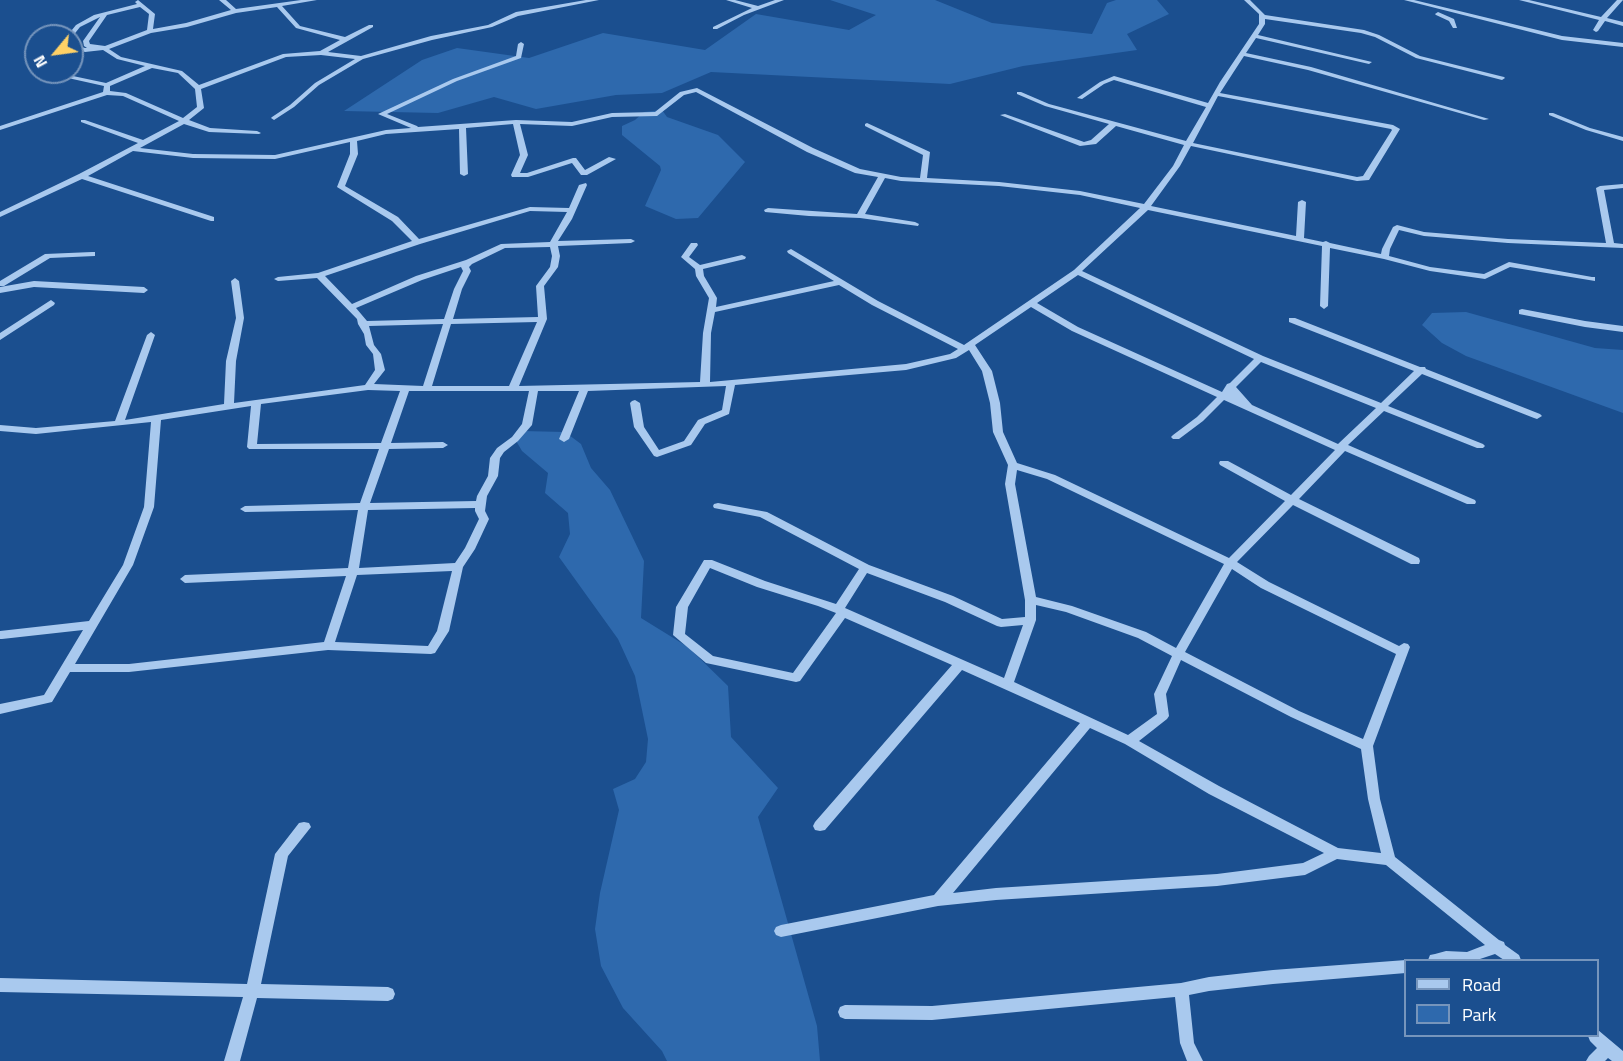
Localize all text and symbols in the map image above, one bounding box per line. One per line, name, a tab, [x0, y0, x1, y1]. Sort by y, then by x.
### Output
north arrow	[24, 24, 84, 84]
text: N	[27, 51, 53, 72]
legend	[1404, 959, 1599, 1037]
text: Road	[1462, 971, 1501, 998]
text: Park	[1462, 1001, 1496, 1028]

